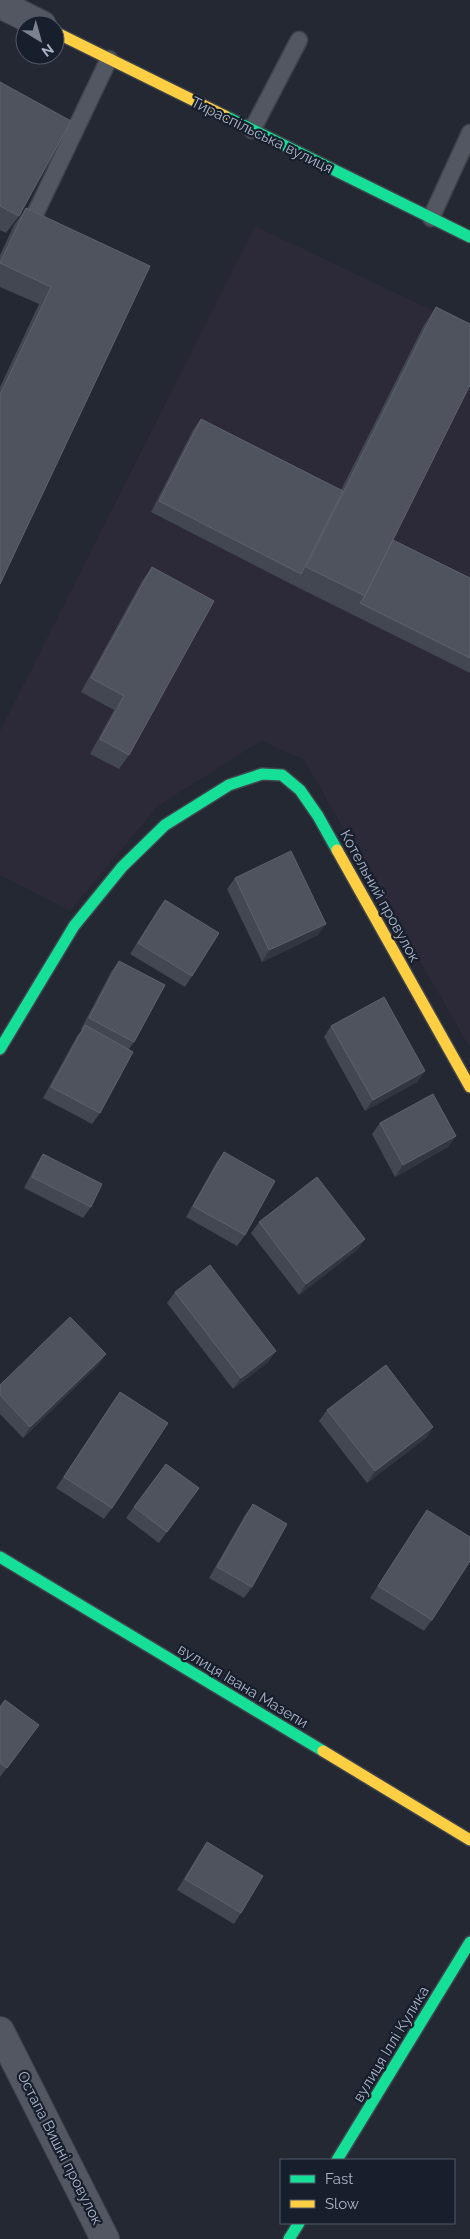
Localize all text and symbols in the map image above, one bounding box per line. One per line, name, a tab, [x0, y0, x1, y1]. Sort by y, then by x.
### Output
north arrow	[15, 15, 65, 65]
text: N	[39, 41, 57, 60]
street label: Тираспільська вулиця	[188, 93, 336, 177]
street label: Котельний провулок	[336, 827, 424, 965]
street label: вулиця Івана Мазепи	[175, 1640, 311, 1732]
street label: вулиця Іллі Кулика	[349, 1983, 433, 2105]
street label: Остапа Вишні провулок	[13, 2068, 107, 2228]
legend	[280, 2159, 455, 2224]
text: Fast	[325, 2170, 353, 2188]
text: Slow	[325, 2195, 359, 2213]

